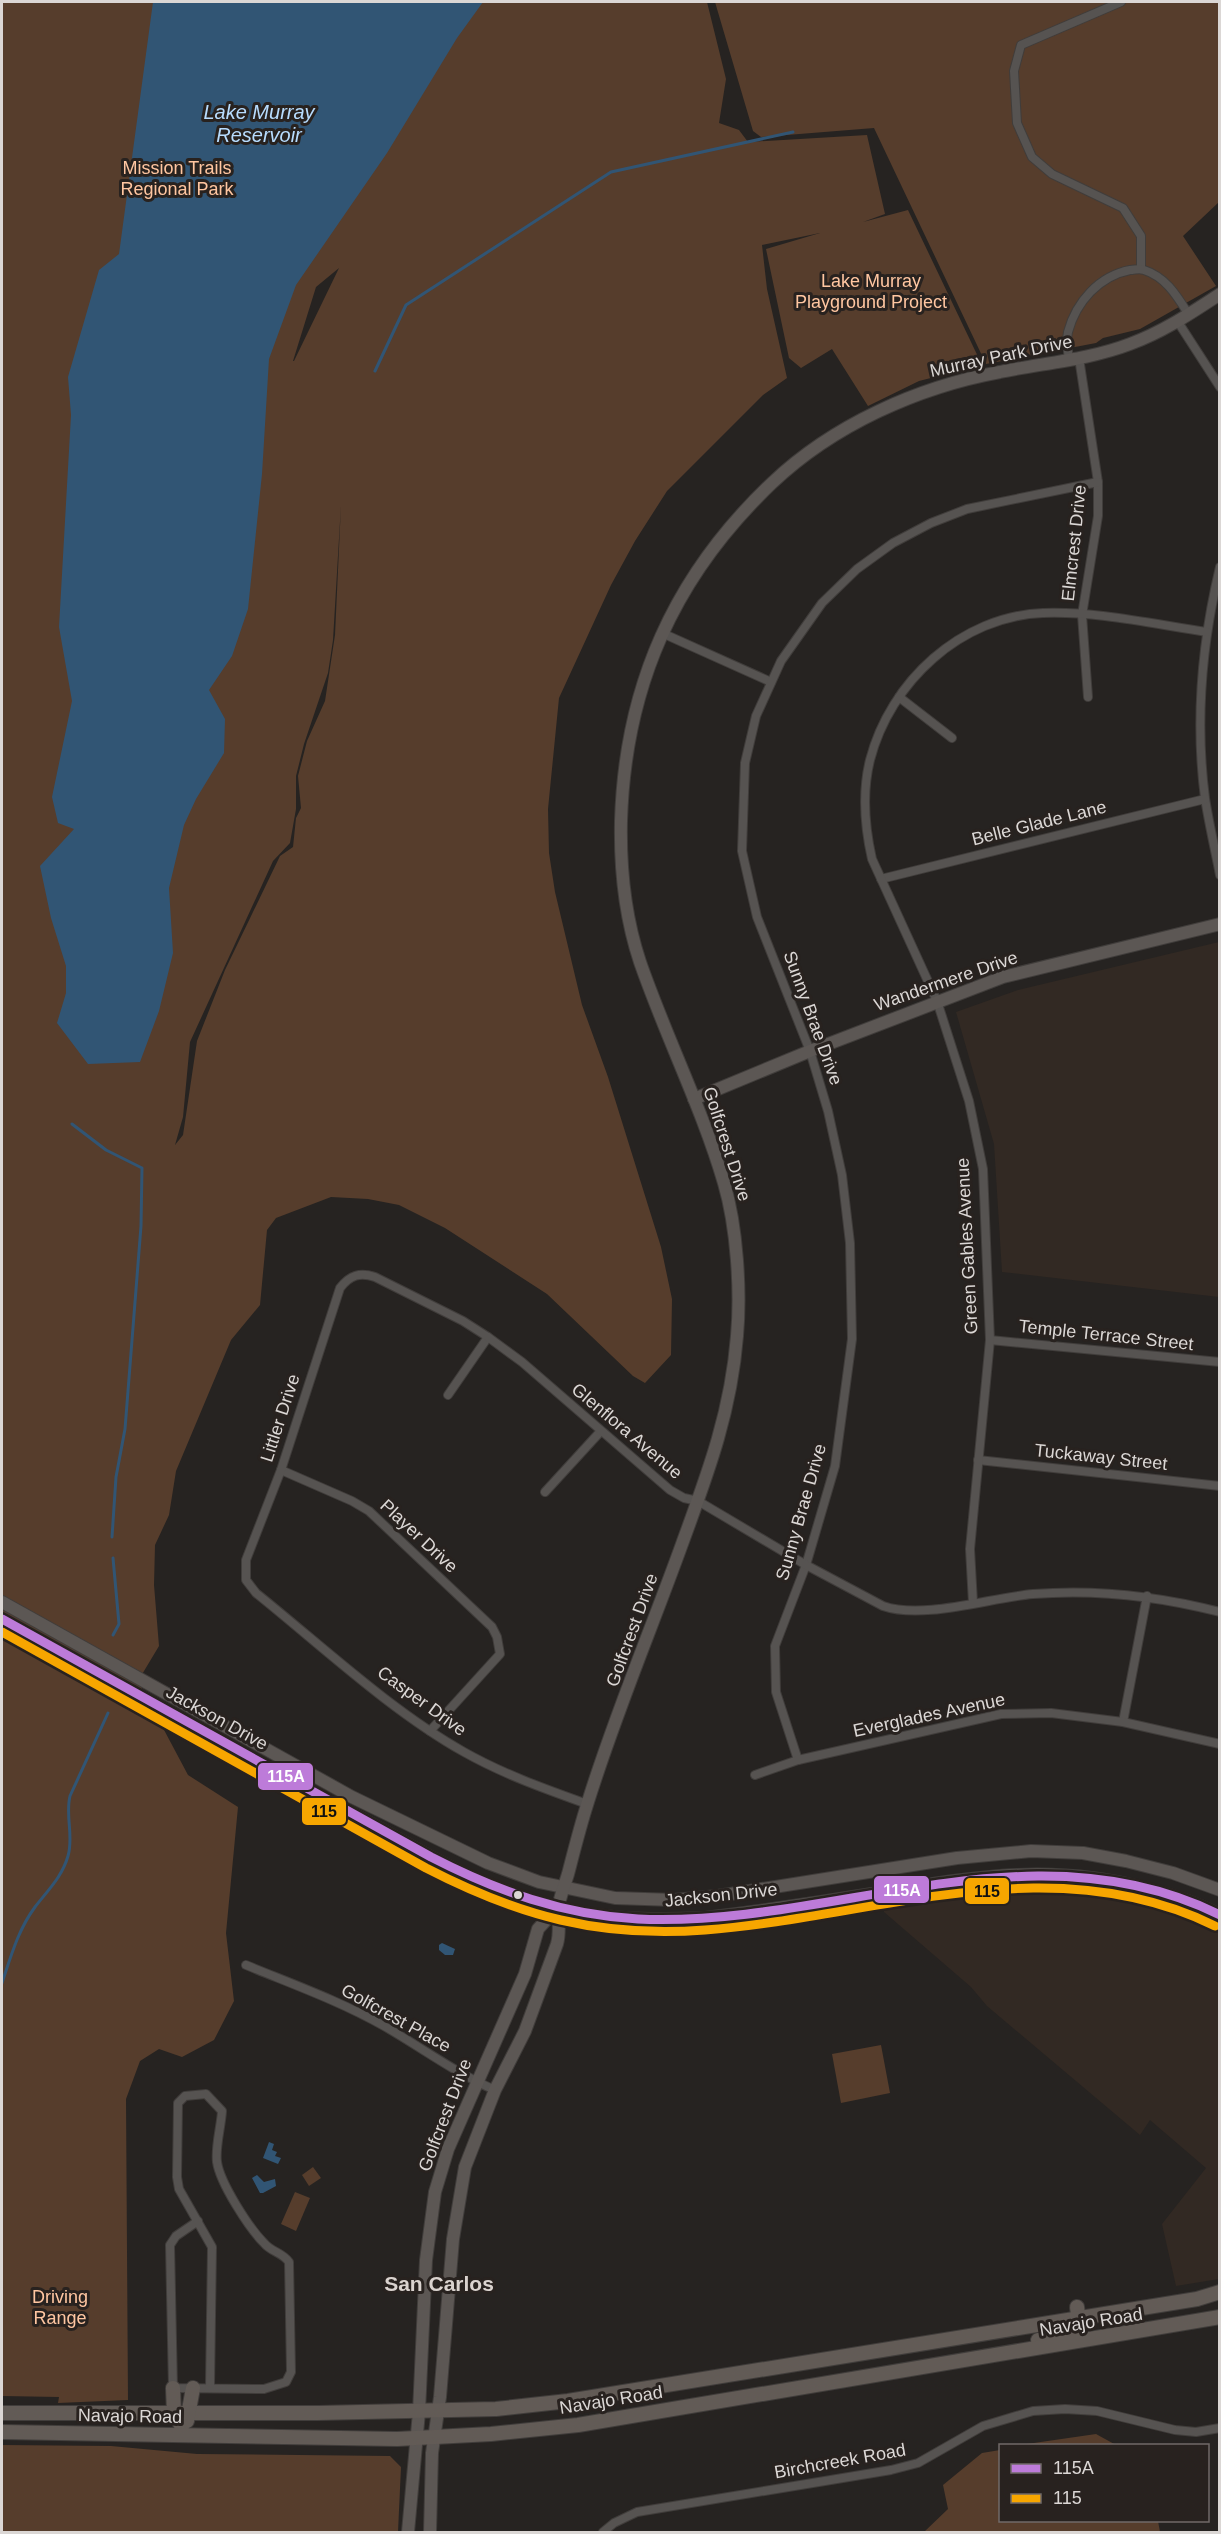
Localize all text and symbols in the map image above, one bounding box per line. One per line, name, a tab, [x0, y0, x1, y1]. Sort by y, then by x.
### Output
water label: Lake Murray Reservoir	[203, 101, 316, 146]
park label: Mission Trails Regional Park	[120, 158, 235, 199]
park label: Lake Murray Playground Project	[795, 271, 947, 312]
street label: Murray Park Drive	[928, 331, 1074, 381]
street label: Elmcrest Drive	[1058, 484, 1090, 602]
street label: Belle Glade Lane	[970, 797, 1108, 849]
street label: Wandermere Drive	[872, 947, 1020, 1015]
street label: Sunny Brae Drive	[779, 948, 847, 1088]
street label: Golfcrest Drive	[699, 1084, 755, 1204]
street label: Green Gables Avenue	[952, 1157, 982, 1335]
street label: Temple Terrace Street	[1018, 1316, 1194, 1354]
street label: Littler Drive	[256, 1372, 304, 1464]
street label: Glenflora Avenue	[568, 1379, 686, 1483]
street label: Tuckaway Street	[1034, 1440, 1168, 1474]
street label: Sunny Brae Drive	[772, 1441, 830, 1583]
street label: Player Drive	[376, 1495, 462, 1577]
street label: Golfcrest Drive	[602, 1571, 662, 1689]
street label: Casper Drive	[374, 1662, 470, 1740]
street label: Jackson Drive	[163, 1682, 271, 1754]
street label: Everglades Avenue	[851, 1689, 1007, 1741]
line badge: 115A	[257, 1762, 314, 1791]
text: 115A	[267, 1768, 305, 1785]
line badge: 115	[301, 1797, 347, 1826]
text: 115	[311, 1803, 337, 1820]
line badge: 115A	[873, 1875, 930, 1904]
line badge: 115	[964, 1877, 1010, 1905]
street label: Jackson Drive	[664, 1879, 778, 1911]
text: 115A	[883, 1882, 921, 1899]
text: 115	[974, 1883, 1000, 1900]
unlabelled marker	[512, 1889, 524, 1901]
street label: Golfcrest Place	[338, 1980, 454, 2056]
street label: Golfcrest Drive	[414, 2056, 476, 2174]
district label: San Carlos	[384, 2272, 494, 2295]
park label: Driving Range	[32, 2287, 88, 2328]
street label: Navajo Road	[1038, 2304, 1144, 2340]
street label: Navajo Road	[558, 2382, 664, 2418]
street label: Navajo Road	[78, 2405, 182, 2427]
street label: Birchcreek Road	[773, 2440, 907, 2482]
legend	[999, 2444, 1209, 2522]
text: 115A	[1053, 2458, 1094, 2478]
text: 115	[1053, 2488, 1082, 2508]

